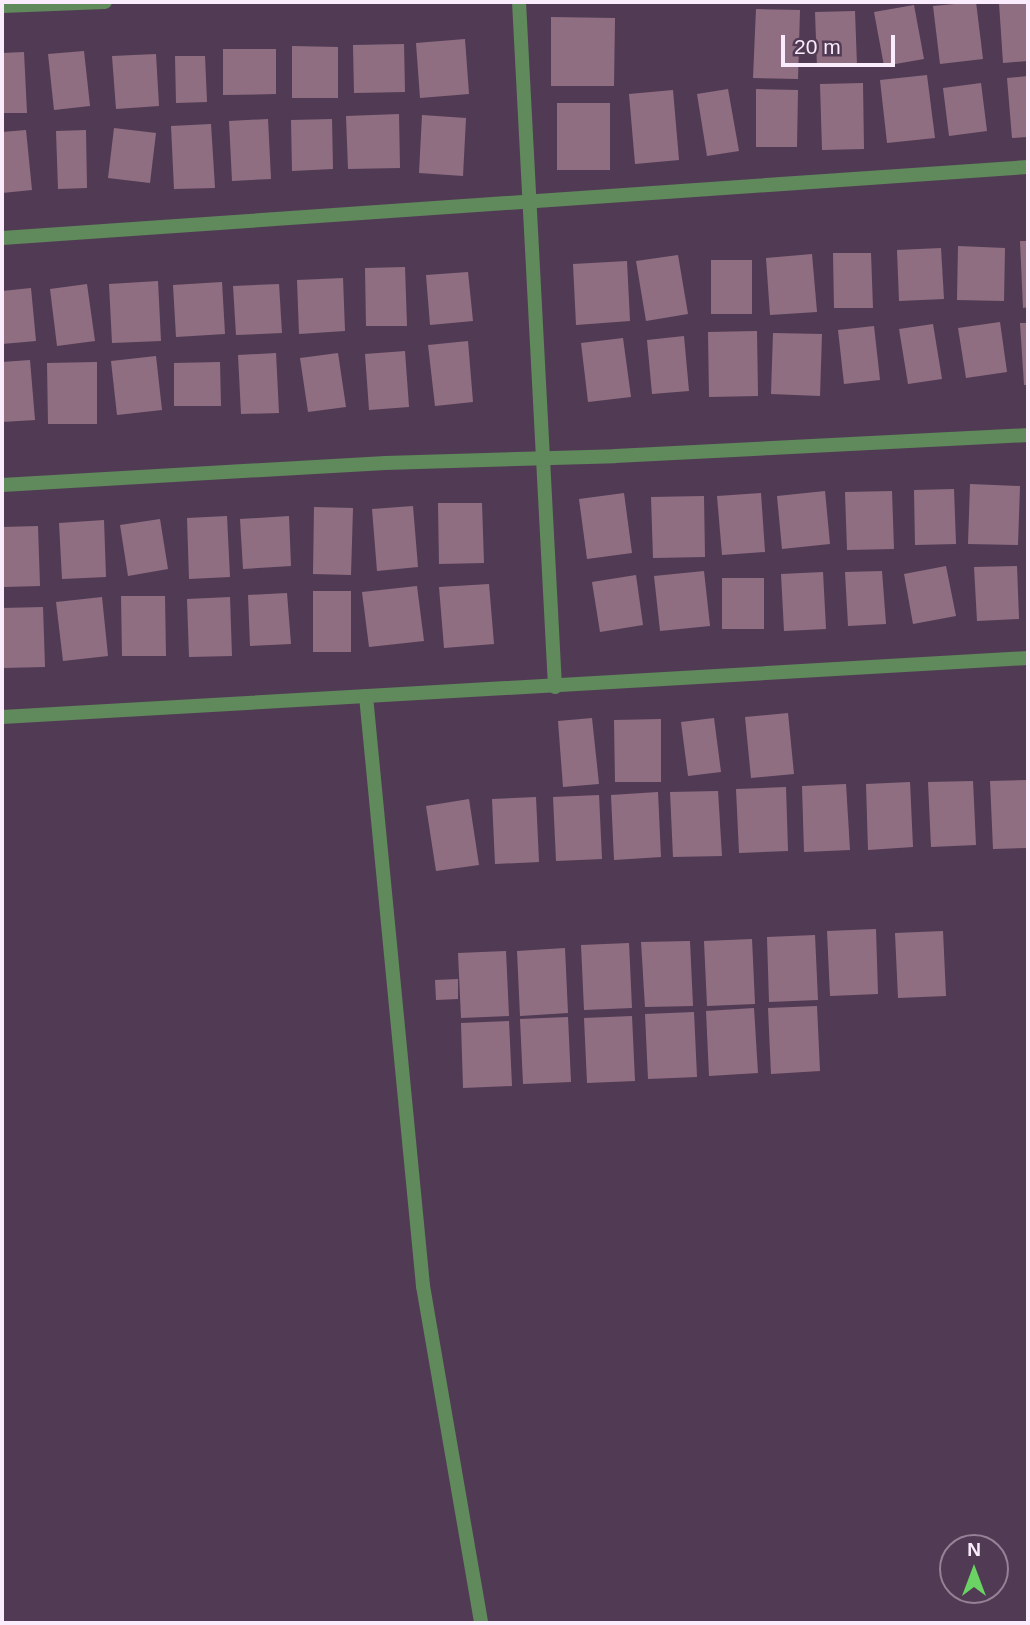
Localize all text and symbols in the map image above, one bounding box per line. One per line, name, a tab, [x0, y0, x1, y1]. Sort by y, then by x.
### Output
scale bar	[785, 21, 899, 65]
text: 20 m	[794, 35, 841, 58]
north arrow	[939, 1534, 1009, 1604]
text: N	[967, 1539, 981, 1560]

